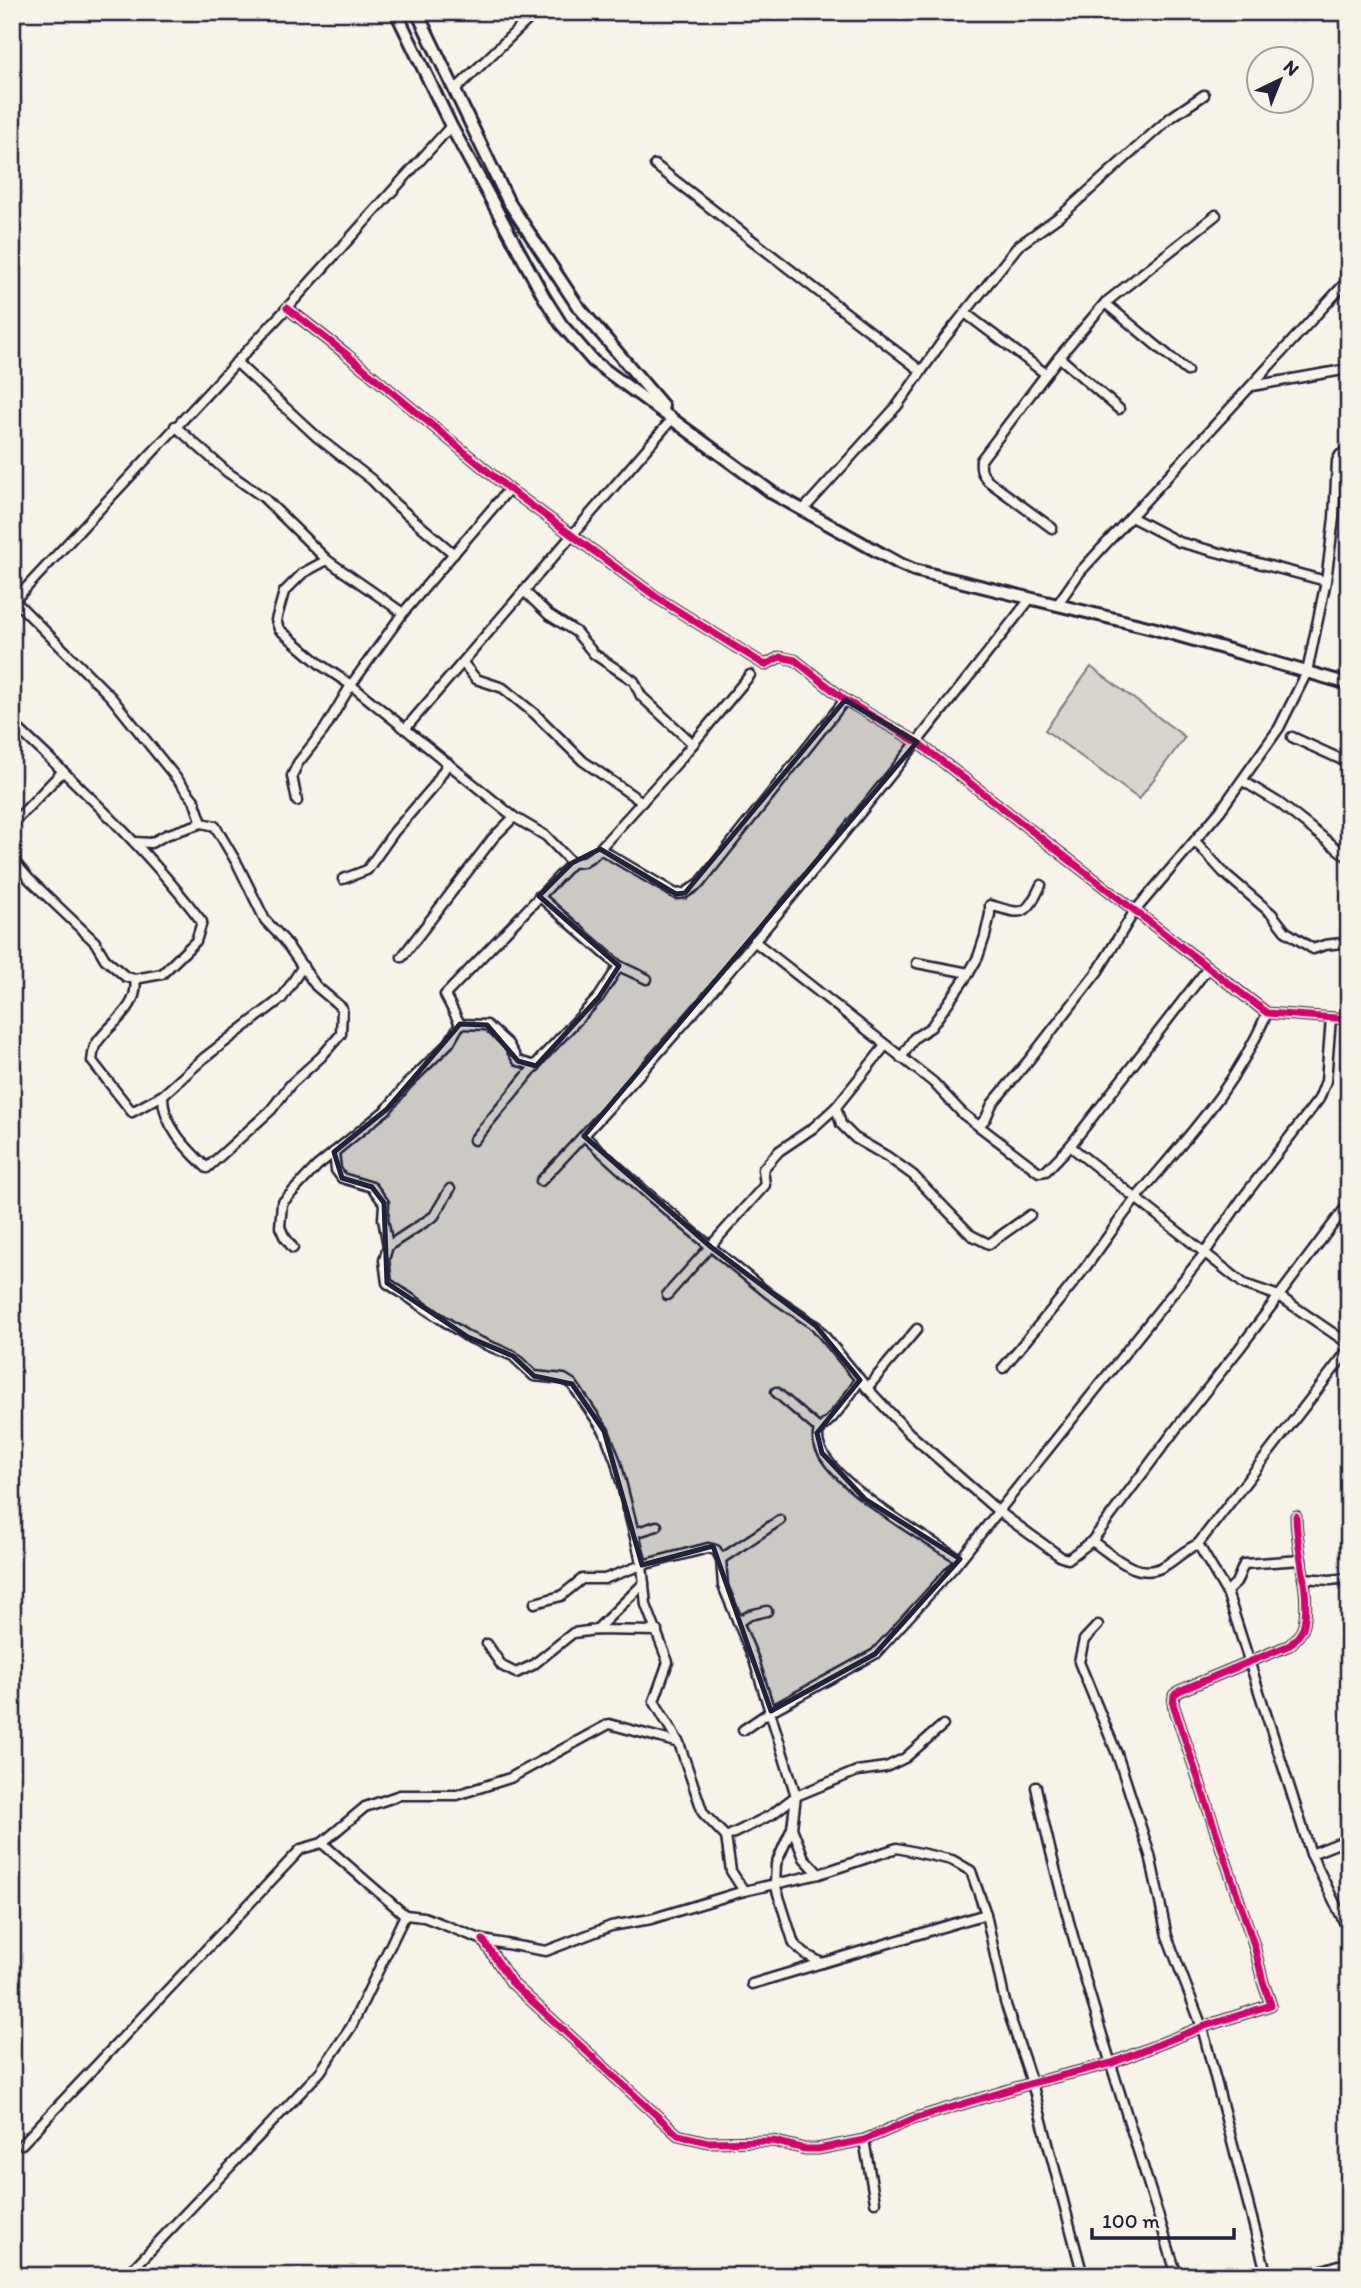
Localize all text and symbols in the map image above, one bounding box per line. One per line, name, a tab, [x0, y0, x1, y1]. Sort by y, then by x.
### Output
north arrow	[1246, 46, 1316, 116]
text: N	[1279, 55, 1304, 81]
scale bar	[1092, 2197, 1233, 2241]
text: 100 m	[1102, 2208, 1160, 2233]

